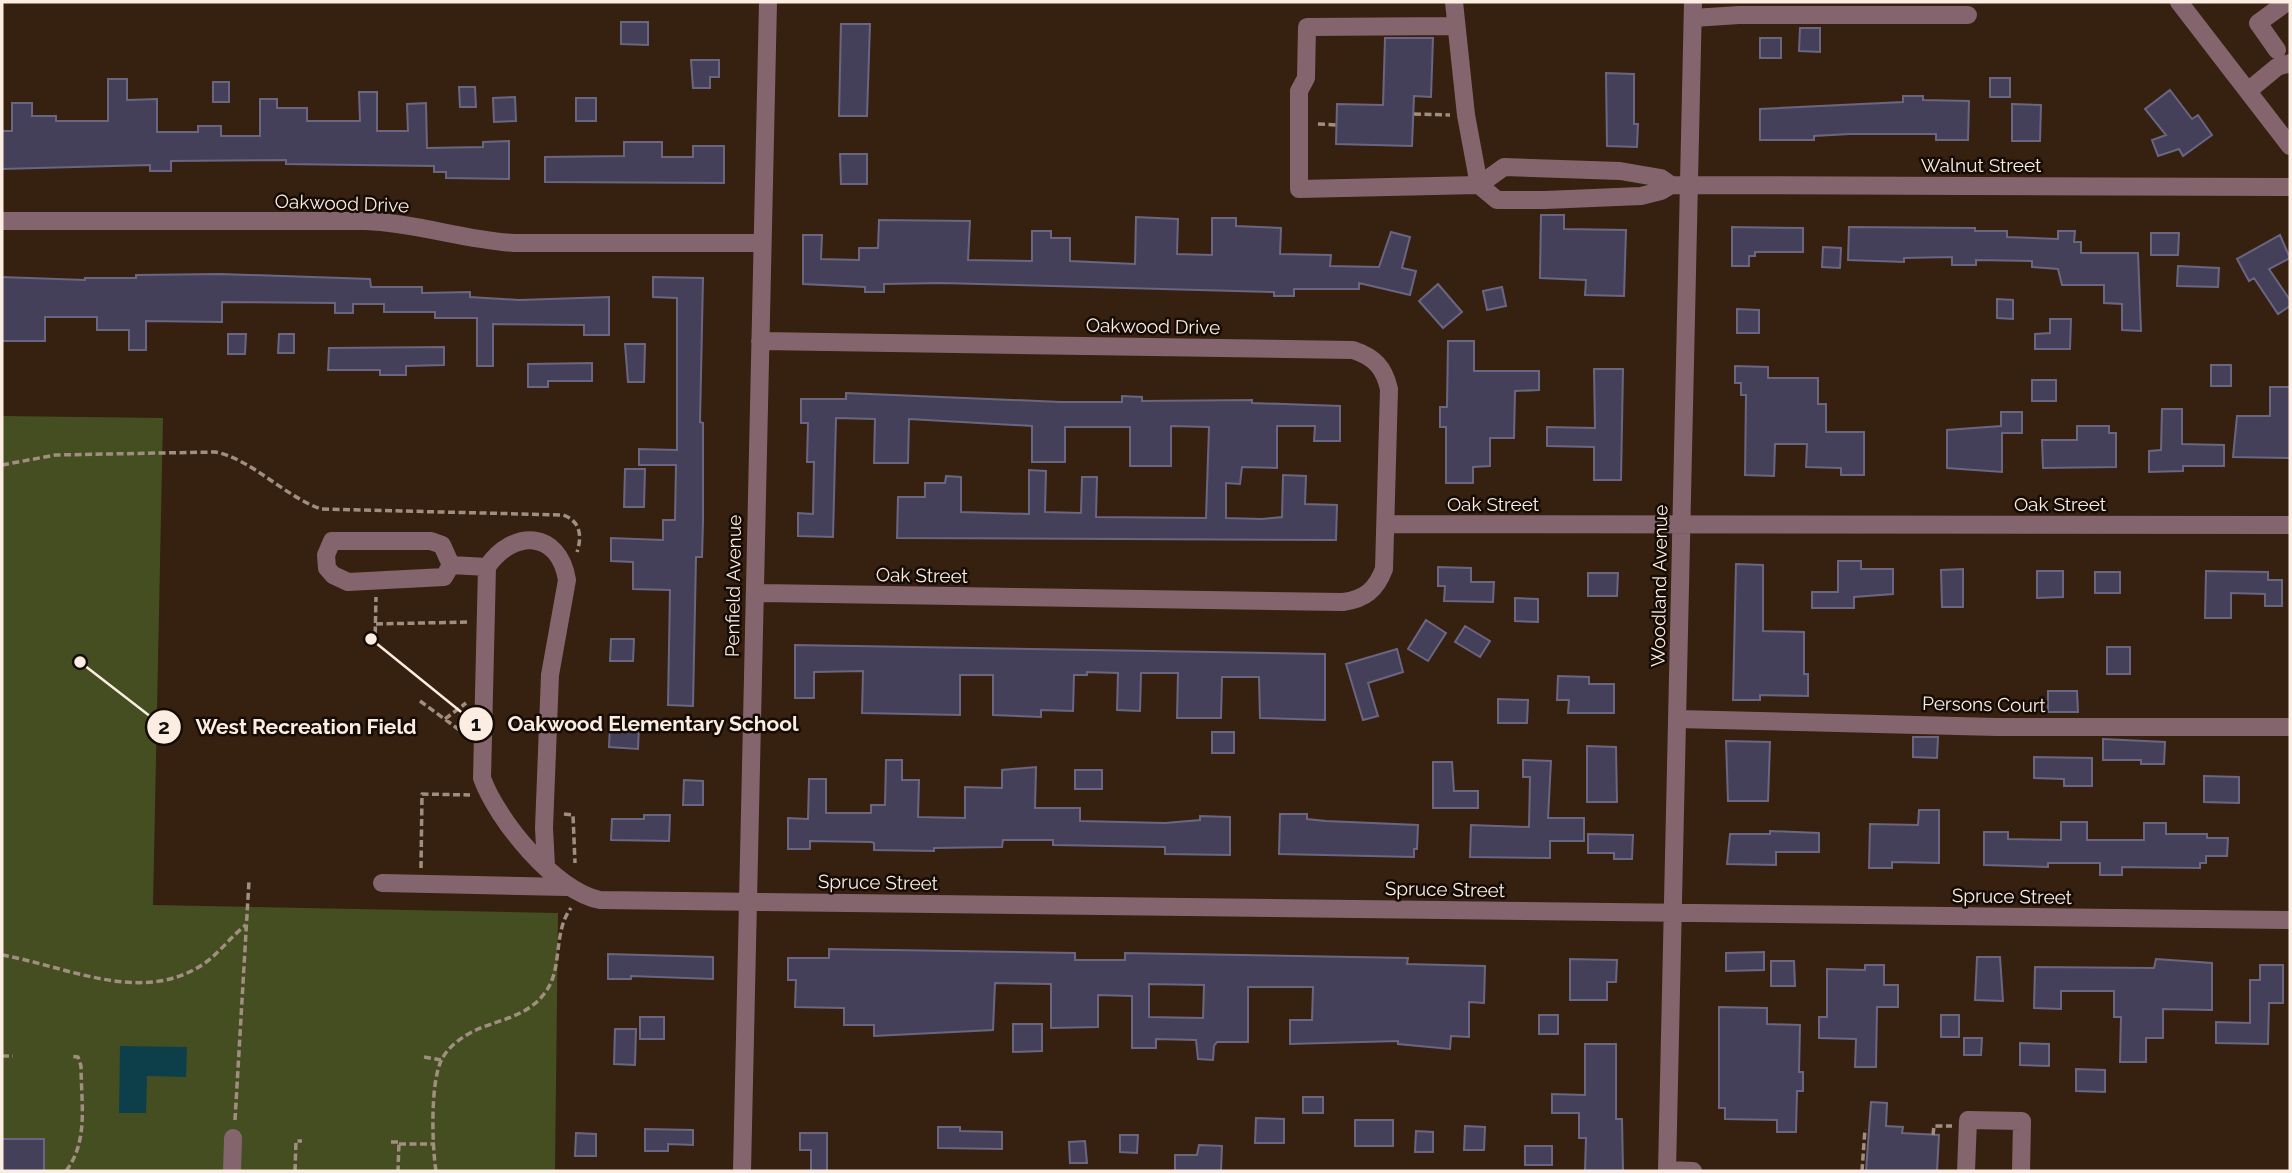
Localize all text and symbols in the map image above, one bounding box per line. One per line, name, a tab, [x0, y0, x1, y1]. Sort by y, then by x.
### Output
street label: Walnut Street	[1921, 154, 2042, 176]
street label: Oakwood Drive	[274, 190, 410, 216]
street label: Oakwood Drive	[1086, 314, 1220, 338]
street label: Oak Street	[1447, 493, 1540, 515]
street label: Oak Street	[2014, 493, 2107, 515]
street label: Woodland Avenue	[1647, 505, 1671, 667]
street label: Penfield Avenue	[721, 515, 745, 657]
street label: Oak Street	[876, 563, 969, 587]
street label: Persons Court	[1922, 692, 2047, 716]
callout: Oakwood Elementary School	[458, 703, 813, 745]
callout: West Recreation Field	[146, 706, 431, 748]
text: 1	[471, 711, 481, 736]
text: Oakwood Elementary School	[507, 711, 799, 736]
text: 2	[158, 714, 170, 739]
text: West Recreation Field	[195, 714, 417, 739]
street label: Spruce Street	[818, 870, 939, 894]
street label: Spruce Street	[1385, 877, 1506, 901]
street label: Spruce Street	[1952, 884, 2073, 908]

